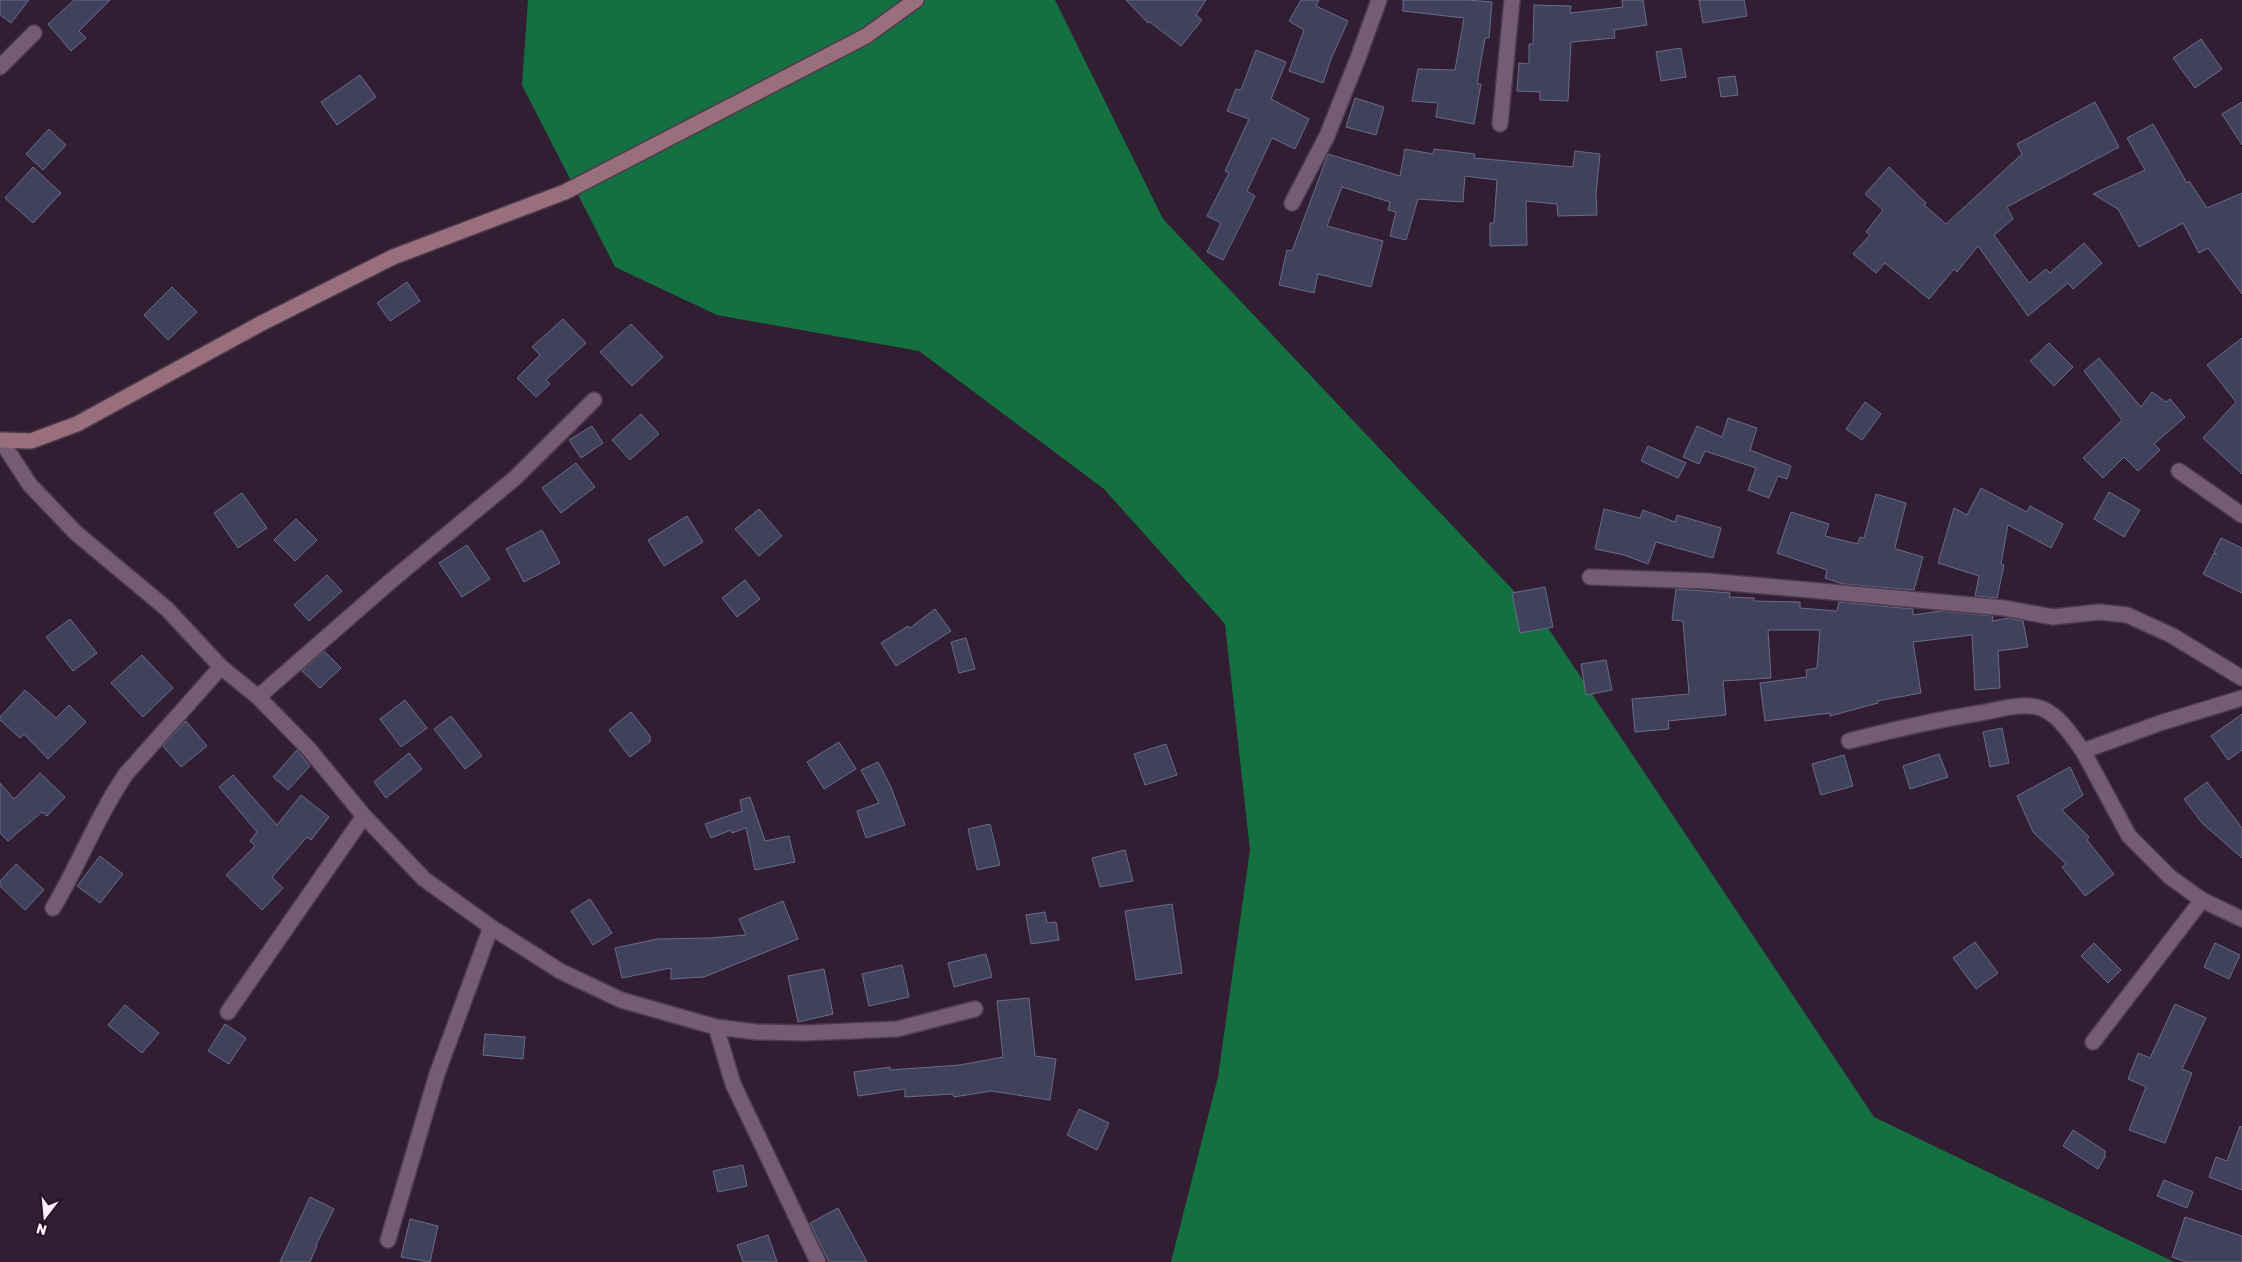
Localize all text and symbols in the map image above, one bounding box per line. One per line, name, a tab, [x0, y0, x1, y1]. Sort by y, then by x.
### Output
north arrow	[20, 1192, 70, 1242]
text: N	[34, 1219, 49, 1239]

